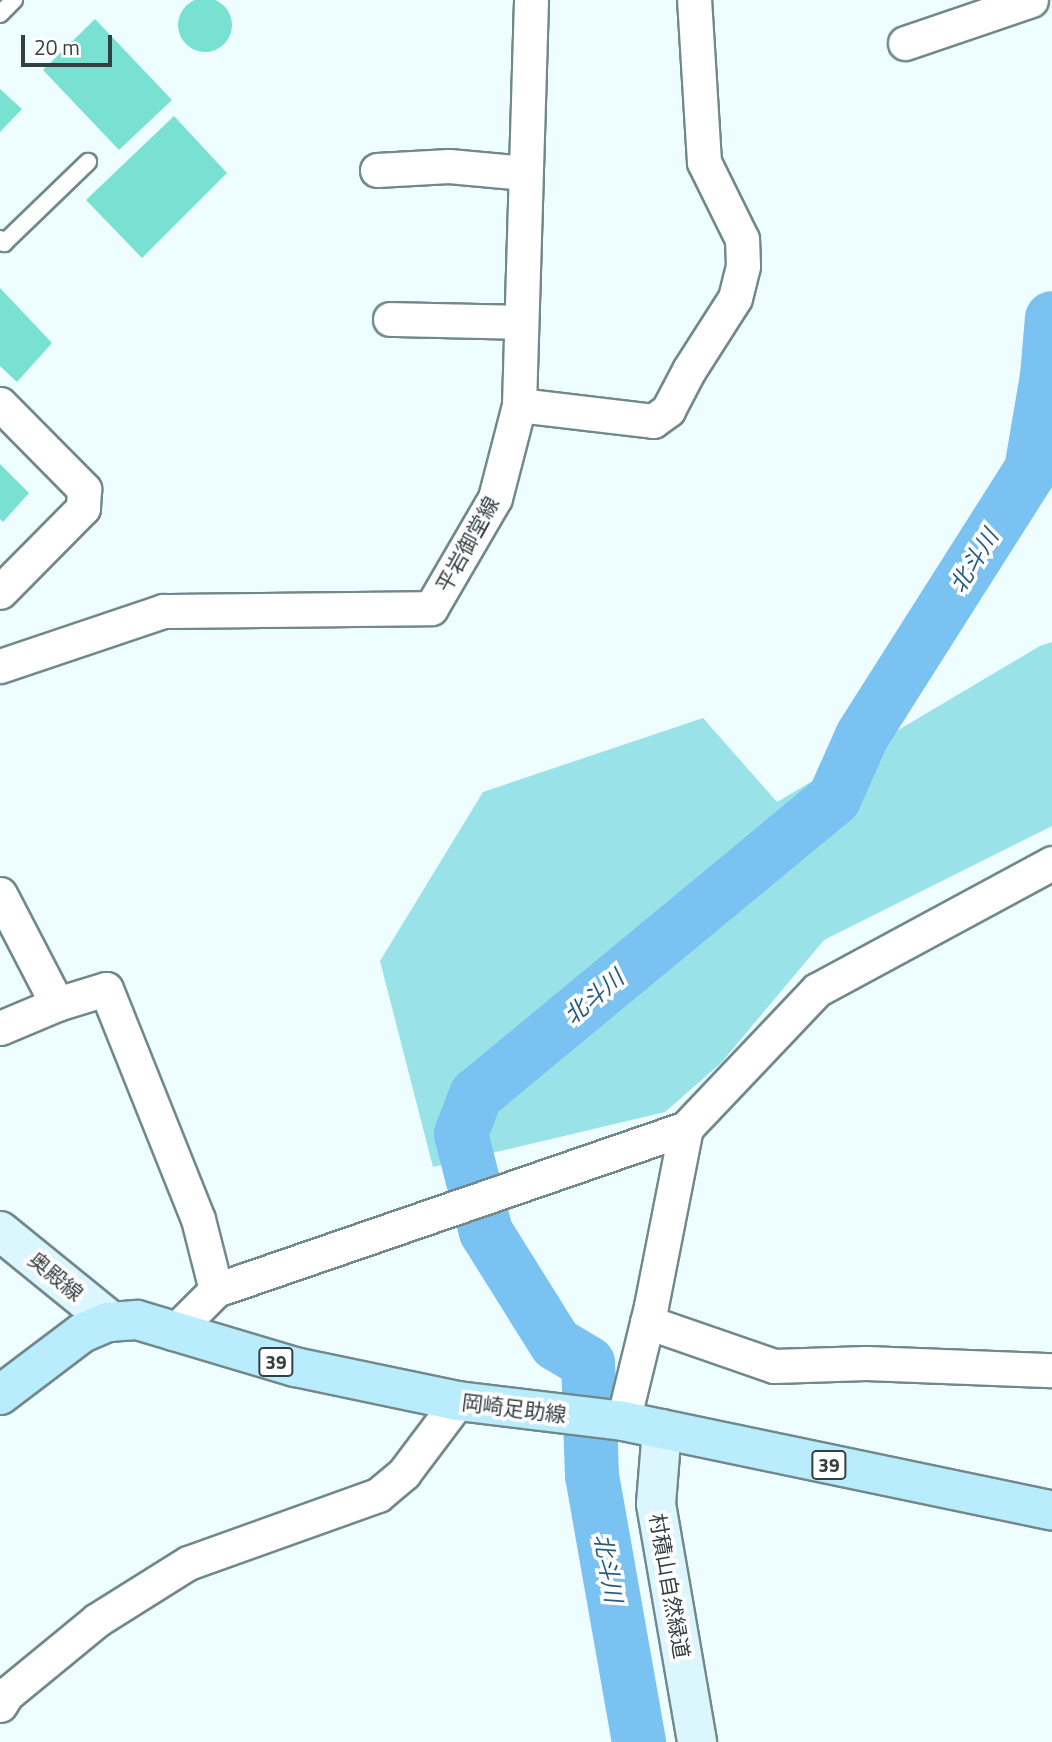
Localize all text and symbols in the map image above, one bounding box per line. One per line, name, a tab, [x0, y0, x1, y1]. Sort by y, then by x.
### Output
scale bar	[24, 21, 116, 65]
text: 20 m	[34, 31, 80, 63]
street label: 平岩御堂線	[431, 492, 503, 596]
water label: 北斗川	[944, 524, 1004, 598]
water label: 北斗川	[559, 964, 629, 1030]
street label: 奥殿線	[24, 1246, 88, 1306]
road number: 39	[257, 1346, 295, 1378]
street label: 岡崎足助線	[460, 1389, 568, 1427]
road number: 39	[810, 1450, 848, 1480]
street label: 村積山自然緑道	[645, 1511, 695, 1661]
water label: 北斗川	[588, 1532, 628, 1604]

